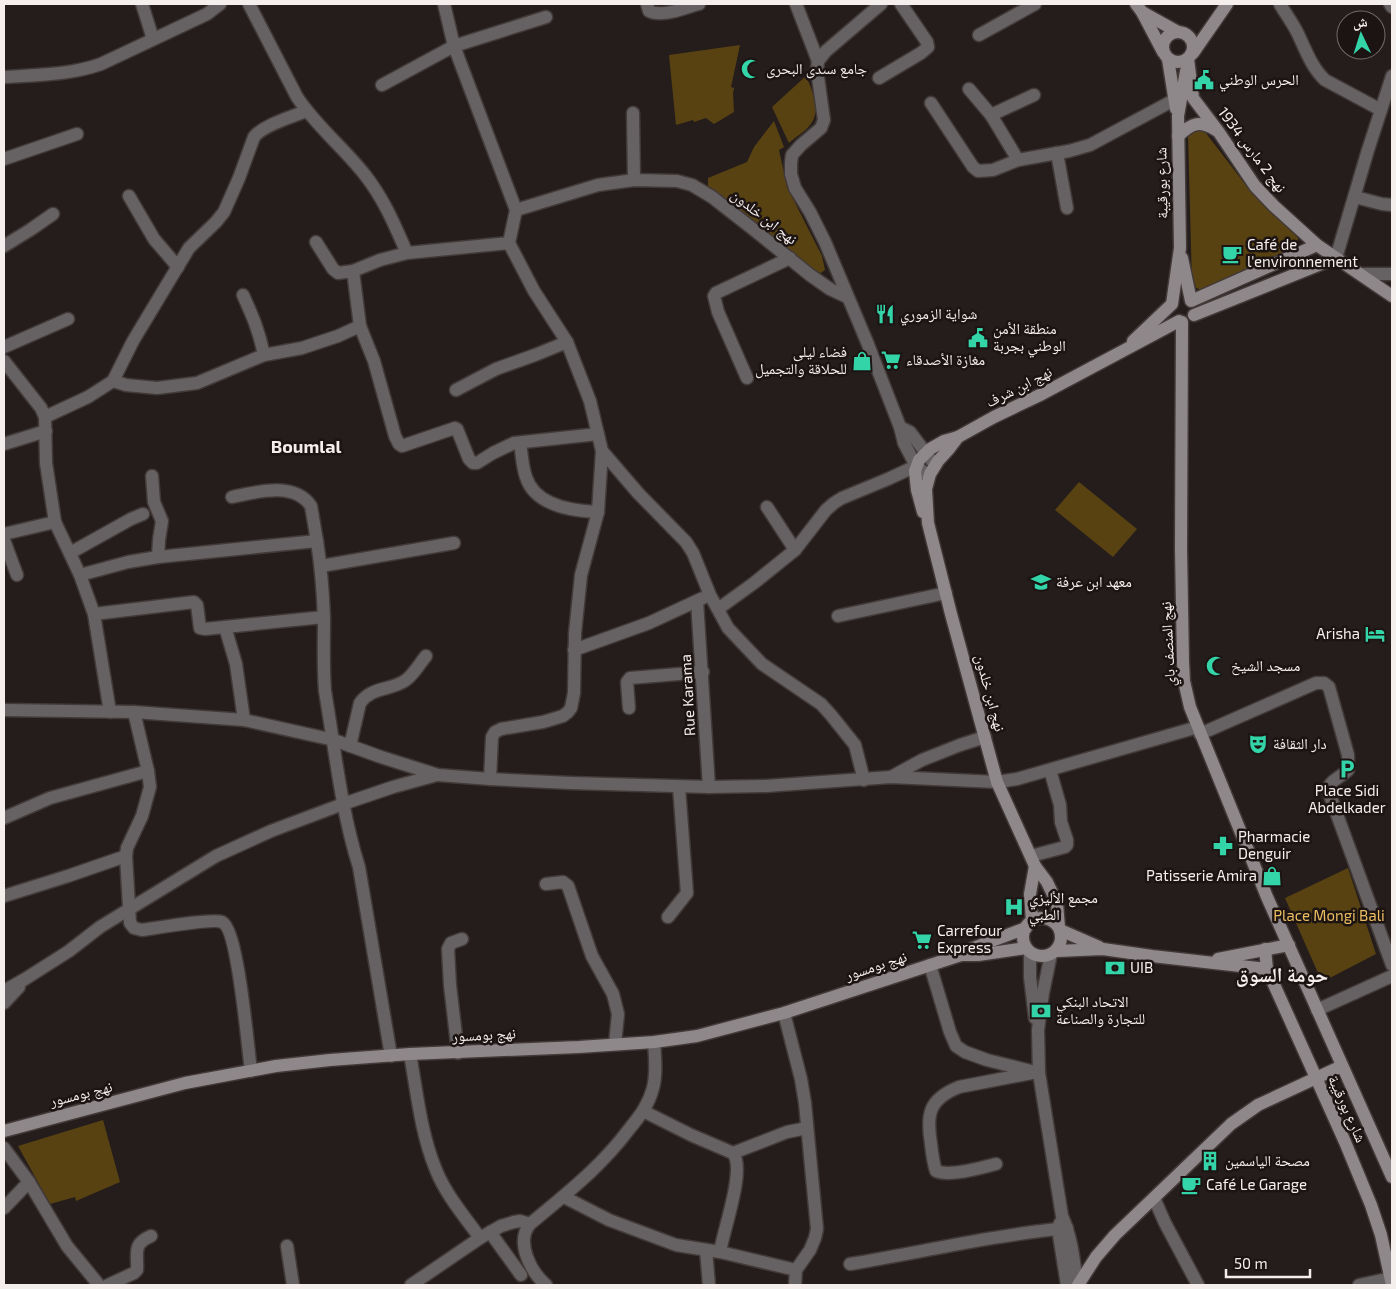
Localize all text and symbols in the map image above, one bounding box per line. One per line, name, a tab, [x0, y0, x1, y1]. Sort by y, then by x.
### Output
north arrow	[1336, 10, 1386, 60]
text: ش	[1352, 13, 1368, 32]
mosque icon: جامع سىدى البحرى	[740, 58, 762, 80]
place label: جامع سىدى البحرى	[766, 59, 868, 79]
public building icon: الحرس الوطني	[1193, 69, 1215, 91]
place label: الحرس الوطني	[1219, 70, 1299, 92]
street label: نهج 2 مارس 1934	[1213, 103, 1291, 197]
street label: شارع بورقيبة	[1151, 147, 1173, 219]
street label: نهج ابن خلدون	[727, 185, 801, 249]
place label: Café de l'environnement	[1247, 235, 1358, 270]
cafe icon: Café de l'environnement	[1221, 243, 1243, 265]
restaurant icon: شواية الزموري	[874, 303, 896, 325]
place label: شواية الزموري	[900, 304, 978, 326]
place label: منطقة الأمن الوطني بجربة	[993, 319, 1066, 358]
public building icon: منطقة الأمن الوطني بجربة	[967, 327, 989, 349]
place label: فضاء ليلى للحلاقة والتجميل	[755, 342, 847, 379]
supermarket icon: مغازة الأصدقاء	[880, 349, 902, 371]
shop icon: فضاء ليلى للحلاقة والتجميل	[851, 350, 873, 372]
place label: مغازة الأصدقاء	[906, 350, 985, 369]
street label: نهج ابن شرف	[983, 362, 1055, 412]
district label: Boumlal	[271, 435, 341, 457]
school or university icon: معهد ابن عرفة	[1030, 571, 1052, 593]
place label: معهد ابن عرفة	[1056, 572, 1132, 592]
street label: نهج المنصف باي	[1156, 601, 1182, 687]
hotel icon: Arisha	[1364, 623, 1386, 645]
place label: Arisha	[1316, 624, 1360, 642]
street label: نهج ابن خلدون	[970, 652, 1010, 734]
street label: Rue Karama	[676, 654, 698, 736]
mosque icon: مسجد الشيخ	[1205, 655, 1227, 677]
place label: مسجد الشيخ	[1231, 656, 1300, 676]
theatre icon: دار الثقافة	[1247, 733, 1269, 755]
place label: دار الثقافة	[1273, 734, 1327, 753]
parking icon: Place Sidi Abdelkader	[1336, 758, 1358, 780]
place label: Place Sidi Abdelkader	[1308, 781, 1386, 816]
place label: Pharmacie Denguir	[1238, 827, 1310, 862]
pharmacy icon: Pharmacie Denguir	[1212, 835, 1234, 857]
shop icon: Patisserie Amira	[1261, 865, 1283, 887]
place label: Patisserie Amira	[1146, 866, 1257, 884]
place label: مجمع الأليزي الطبي	[1029, 888, 1098, 927]
hospital icon: مجمع الأليزي الطبي	[1003, 896, 1025, 918]
park label: Place Mongi Bali	[1273, 906, 1385, 924]
place label: Carrefour Express	[937, 921, 1002, 956]
supermarket icon: Carrefour Express	[911, 929, 933, 951]
street label: نهج بومسور	[842, 947, 909, 986]
bank icon: UIB	[1104, 957, 1126, 979]
place label: UIB	[1130, 958, 1153, 976]
district label: حومة السوق	[1236, 962, 1328, 987]
place label: الاتحاد البنكي للتجارة والصناعة	[1056, 992, 1145, 1028]
bank icon: الاتحاد البنكي للتجارة والصناعة	[1030, 1000, 1052, 1022]
street label: نهج بومسور	[451, 1023, 516, 1047]
street label: شارع بورقيبة	[1323, 1072, 1371, 1146]
street label: نهج بومسور	[47, 1077, 114, 1112]
building icon: مصحة الياسمين	[1199, 1150, 1221, 1172]
place label: مصحة الياسمين	[1225, 1151, 1310, 1171]
cafe icon: Café Le Garage	[1180, 1174, 1202, 1196]
place label: Café Le Garage	[1206, 1175, 1307, 1193]
scale bar	[1226, 1246, 1310, 1278]
text: 50 m	[1234, 1254, 1268, 1272]

